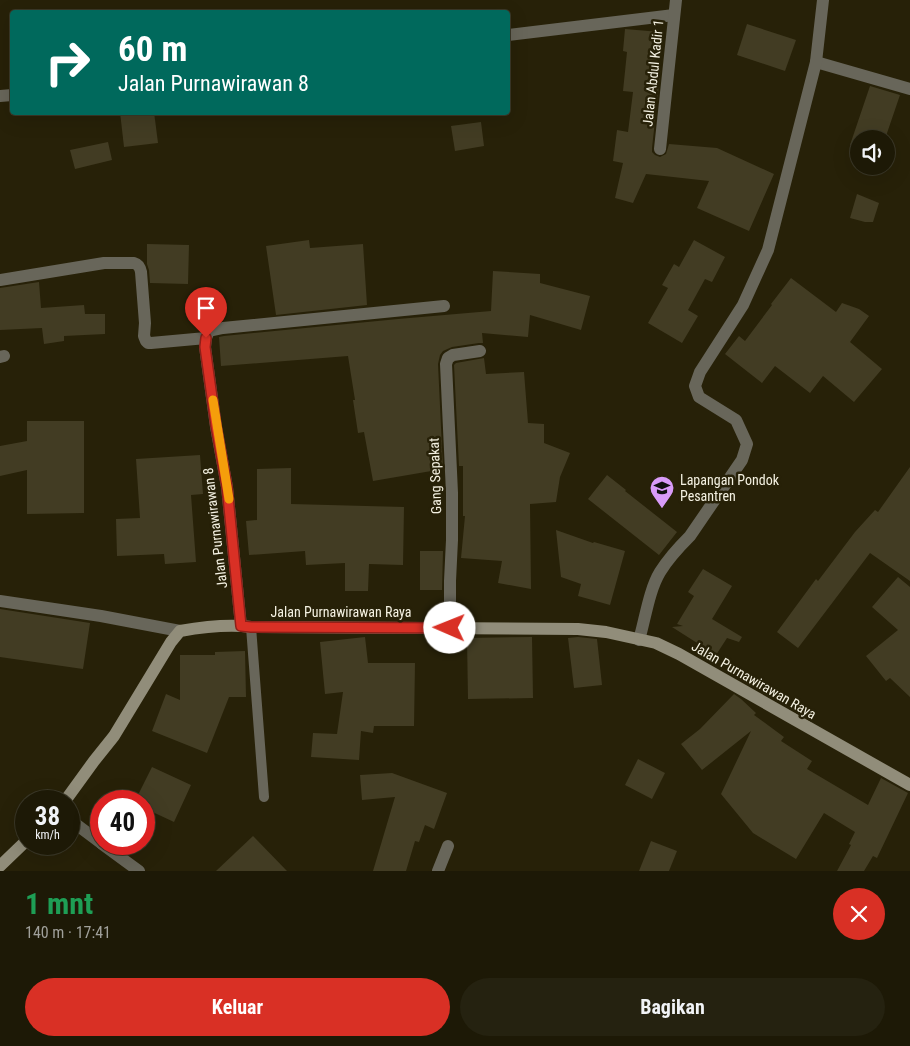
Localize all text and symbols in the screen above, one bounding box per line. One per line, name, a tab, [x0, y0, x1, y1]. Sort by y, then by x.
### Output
street label: Jalan Abdul Kadir 1	[639, 19, 667, 127]
text: 60 m	[118, 29, 187, 70]
icon: right	[35, 30, 100, 95]
text: Jalan Purnawirawan 8	[118, 71, 309, 96]
map controls	[850, 130, 895, 175]
button: sound	[850, 130, 895, 175]
pin	[185, 287, 227, 338]
icon: arrive	[192, 294, 220, 322]
street label: Gang Sepakat	[426, 438, 444, 514]
street label: Jalan Purnawirawan 8	[200, 467, 230, 589]
place label: Lapangan Pondok Pesantren	[680, 472, 780, 504]
school or university icon: Lapangan Pondok Pesantren	[649, 475, 675, 509]
position arrow	[423, 601, 475, 653]
street label: Jalan Purnawirawan Raya	[271, 604, 411, 620]
street label: Jalan Purnawirawan Raya	[689, 638, 819, 722]
speed limit sign: 40	[90, 790, 155, 855]
text: 38	[35, 802, 60, 831]
text: km/h	[35, 828, 60, 842]
text: 1 mnt	[25, 886, 93, 921]
button: close	[833, 888, 885, 940]
text: 140 m · 17:41	[25, 923, 111, 942]
button: Keluar	[25, 978, 450, 1036]
button: Bagikan	[460, 978, 885, 1036]

